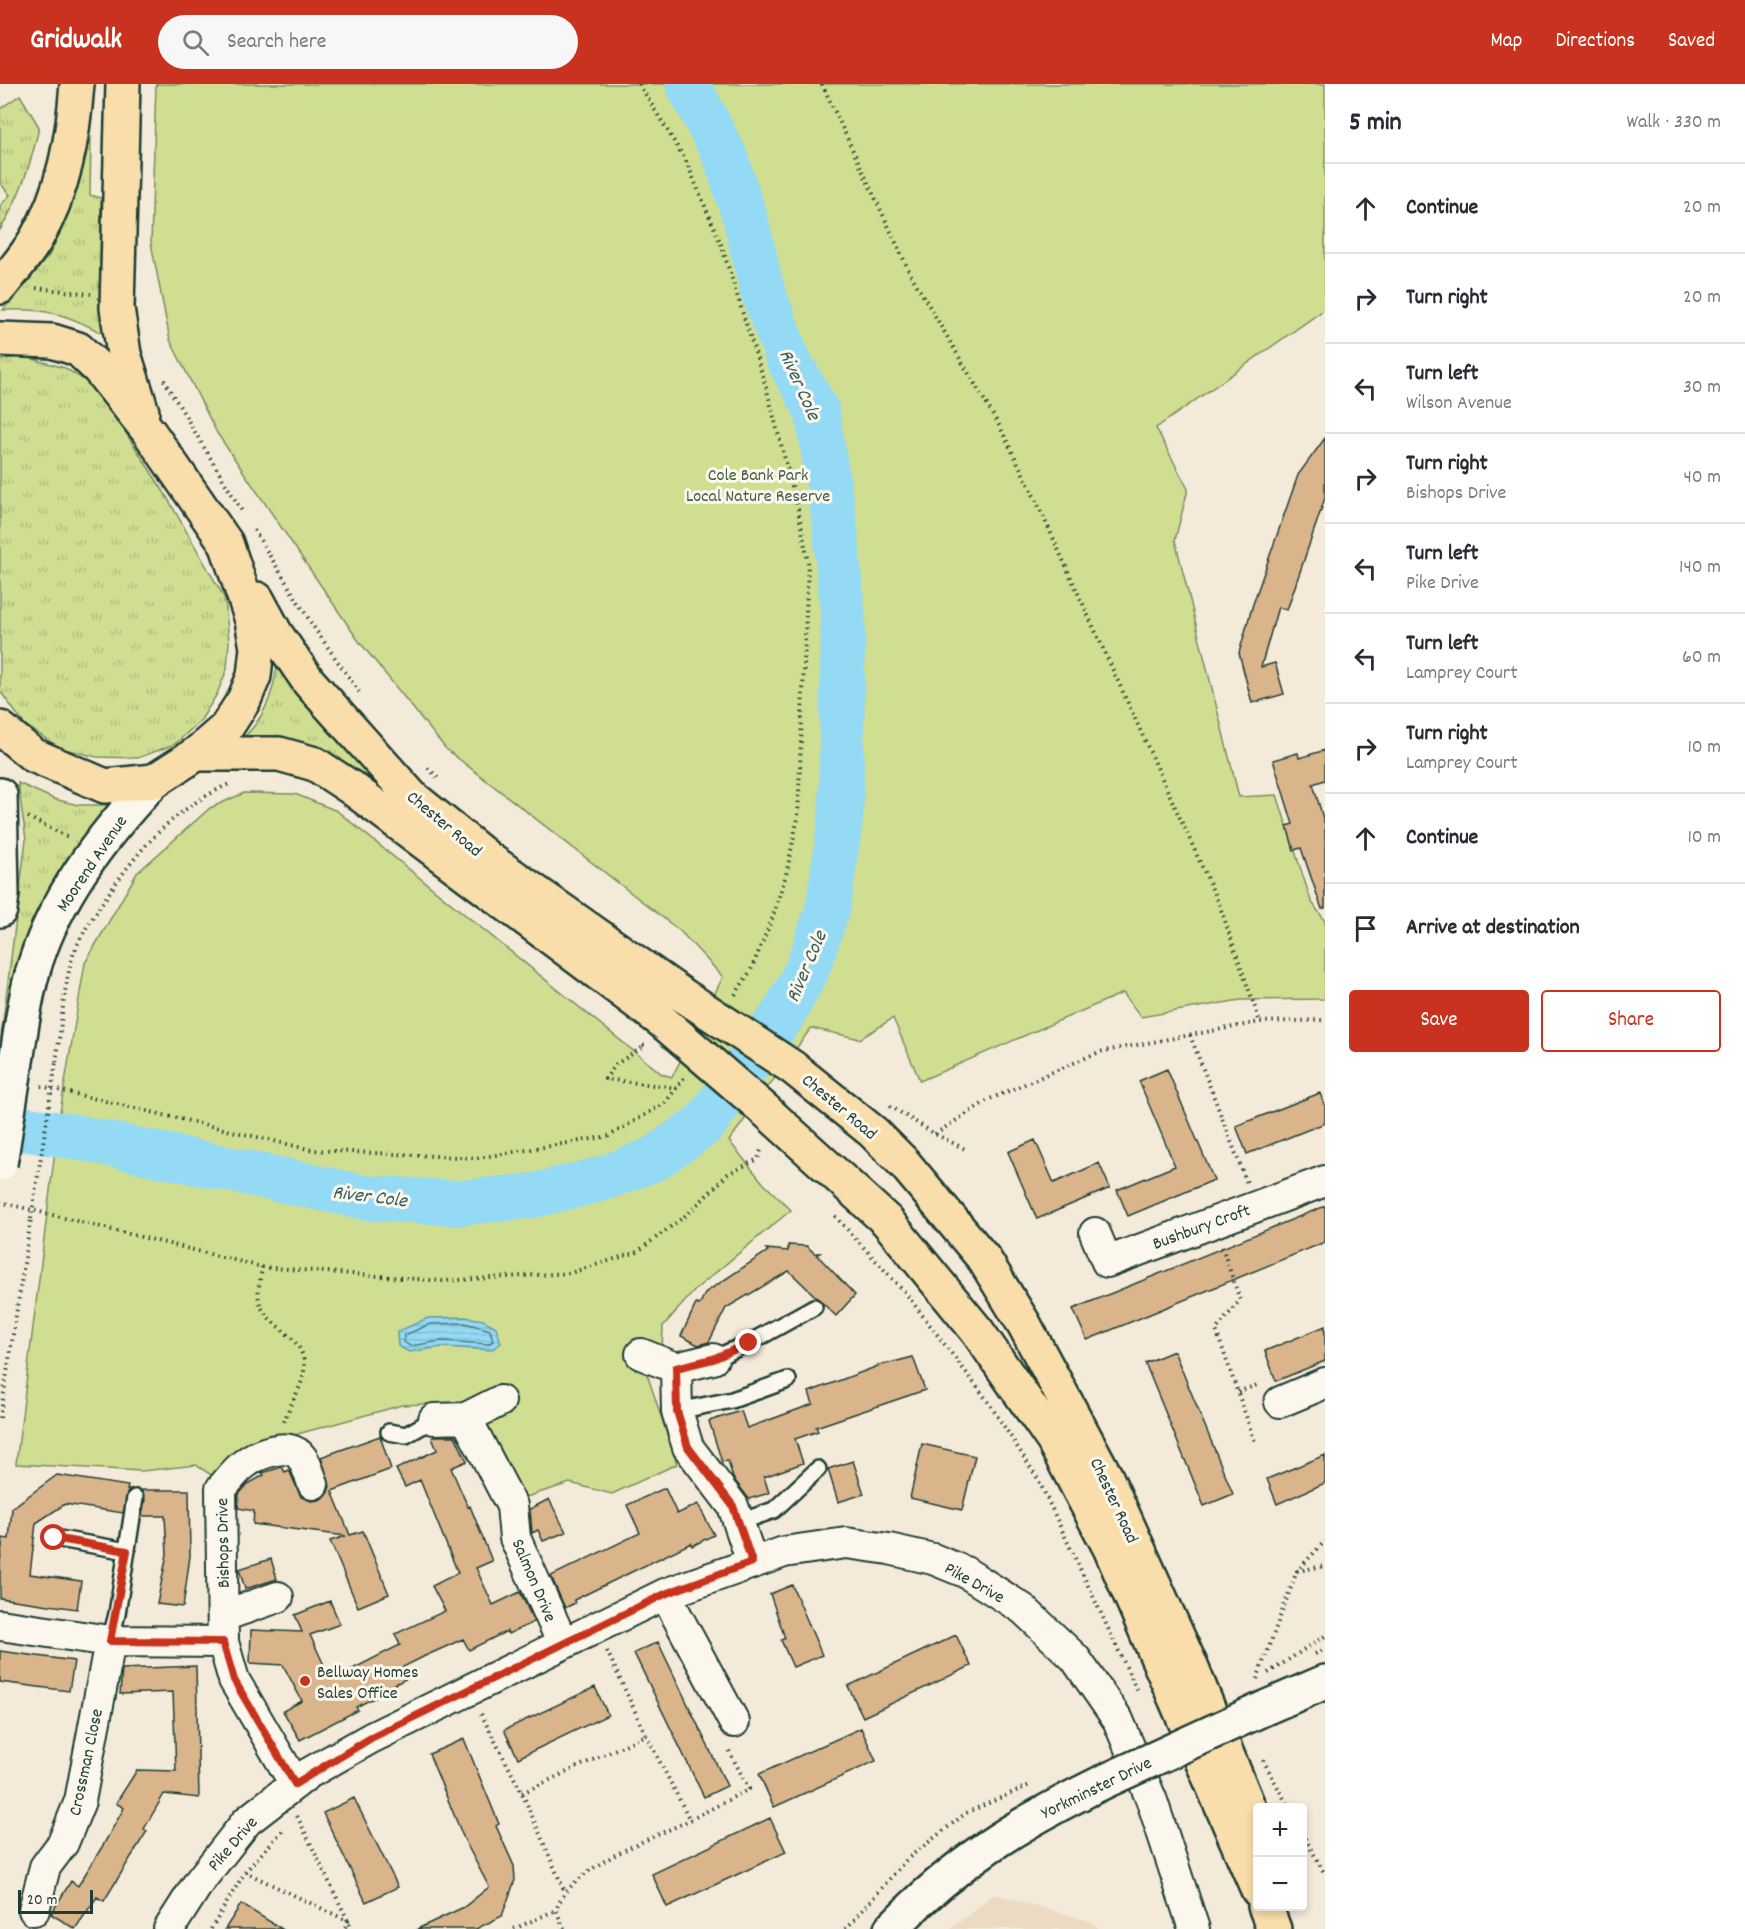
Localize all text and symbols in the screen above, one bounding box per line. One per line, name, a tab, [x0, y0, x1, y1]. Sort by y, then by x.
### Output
search box	[158, 15, 578, 69]
text: Gridwalk	[30, 22, 122, 62]
icon: search	[179, 26, 212, 59]
text: Search here	[227, 27, 327, 58]
text: Map	[1491, 27, 1522, 57]
text: Directions	[1555, 27, 1635, 57]
text: Saved	[1668, 27, 1715, 57]
text: 5 min	[1349, 105, 1402, 142]
text: Walk · 330 m	[1626, 109, 1721, 137]
icon: ahead	[1349, 192, 1382, 225]
text: Continue	[1406, 193, 1478, 224]
text: 20 m	[1683, 194, 1721, 222]
icon: right	[1349, 282, 1382, 315]
text: Turn right	[1406, 283, 1488, 314]
text: 20 m	[1683, 284, 1721, 312]
water label: River Cole	[770, 345, 827, 426]
text: Turn left	[1406, 359, 1478, 390]
icon: left	[1349, 372, 1382, 405]
text: 30 m	[1683, 374, 1721, 402]
text: Wilson Avenue	[1406, 390, 1512, 418]
text: Turn right	[1406, 449, 1488, 480]
icon: right	[1349, 462, 1382, 495]
park label: Cole Bank Park Local Nature Reserve	[686, 464, 830, 510]
text: 40 m	[1683, 464, 1721, 492]
text: Bishops Drive	[1406, 480, 1506, 508]
text: Turn left	[1406, 539, 1478, 570]
icon: left	[1349, 552, 1382, 585]
text: 140 m	[1679, 554, 1721, 582]
text: Pike Drive	[1406, 570, 1479, 598]
text: Turn left	[1406, 629, 1478, 660]
icon: left	[1349, 642, 1382, 675]
text: 60 m	[1682, 644, 1721, 672]
text: Lamprey Court	[1406, 660, 1518, 688]
text: Turn right	[1406, 719, 1488, 750]
icon: right	[1349, 732, 1382, 765]
text: 10 m	[1687, 734, 1721, 762]
text: Lamprey Court	[1406, 750, 1518, 778]
street label: Chester Road	[400, 786, 487, 864]
street label: Moorend Avenue	[52, 811, 135, 918]
icon: ahead	[1349, 822, 1382, 855]
text: Continue	[1406, 823, 1478, 854]
text: 10 m	[1687, 824, 1721, 852]
icon: arrive	[1349, 912, 1382, 945]
text: Arrive at destination	[1406, 913, 1580, 944]
water label: River Cole	[780, 926, 836, 1007]
button: Save	[1349, 990, 1529, 1052]
button: Share	[1541, 990, 1721, 1052]
street label: Chester Road	[795, 1069, 882, 1147]
water label: River Cole	[331, 1180, 410, 1217]
street label: Bushbury Croft	[1150, 1199, 1255, 1258]
route end	[735, 1329, 761, 1355]
street label: Chester Road	[1082, 1454, 1143, 1548]
street label: Bishops Drive	[211, 1497, 238, 1588]
route start	[40, 1524, 66, 1550]
street label: Salmon Drive	[504, 1536, 561, 1627]
street label: Pike Drive	[939, 1557, 1009, 1611]
place label: Bellway Homes Sales Office	[317, 1661, 419, 1707]
marker: Bellway Homes Sales Office	[298, 1674, 312, 1688]
street label: Crossman Close	[64, 1707, 111, 1818]
street label: Yorkminster Drive	[1038, 1752, 1157, 1827]
map controls	[1253, 1803, 1307, 1911]
button: +	[1253, 1803, 1307, 1857]
street label: Pike Drive	[203, 1812, 265, 1878]
button: −	[1253, 1857, 1307, 1911]
scale bar	[18, 1887, 93, 1914]
text: 20 m	[27, 1889, 57, 1912]

